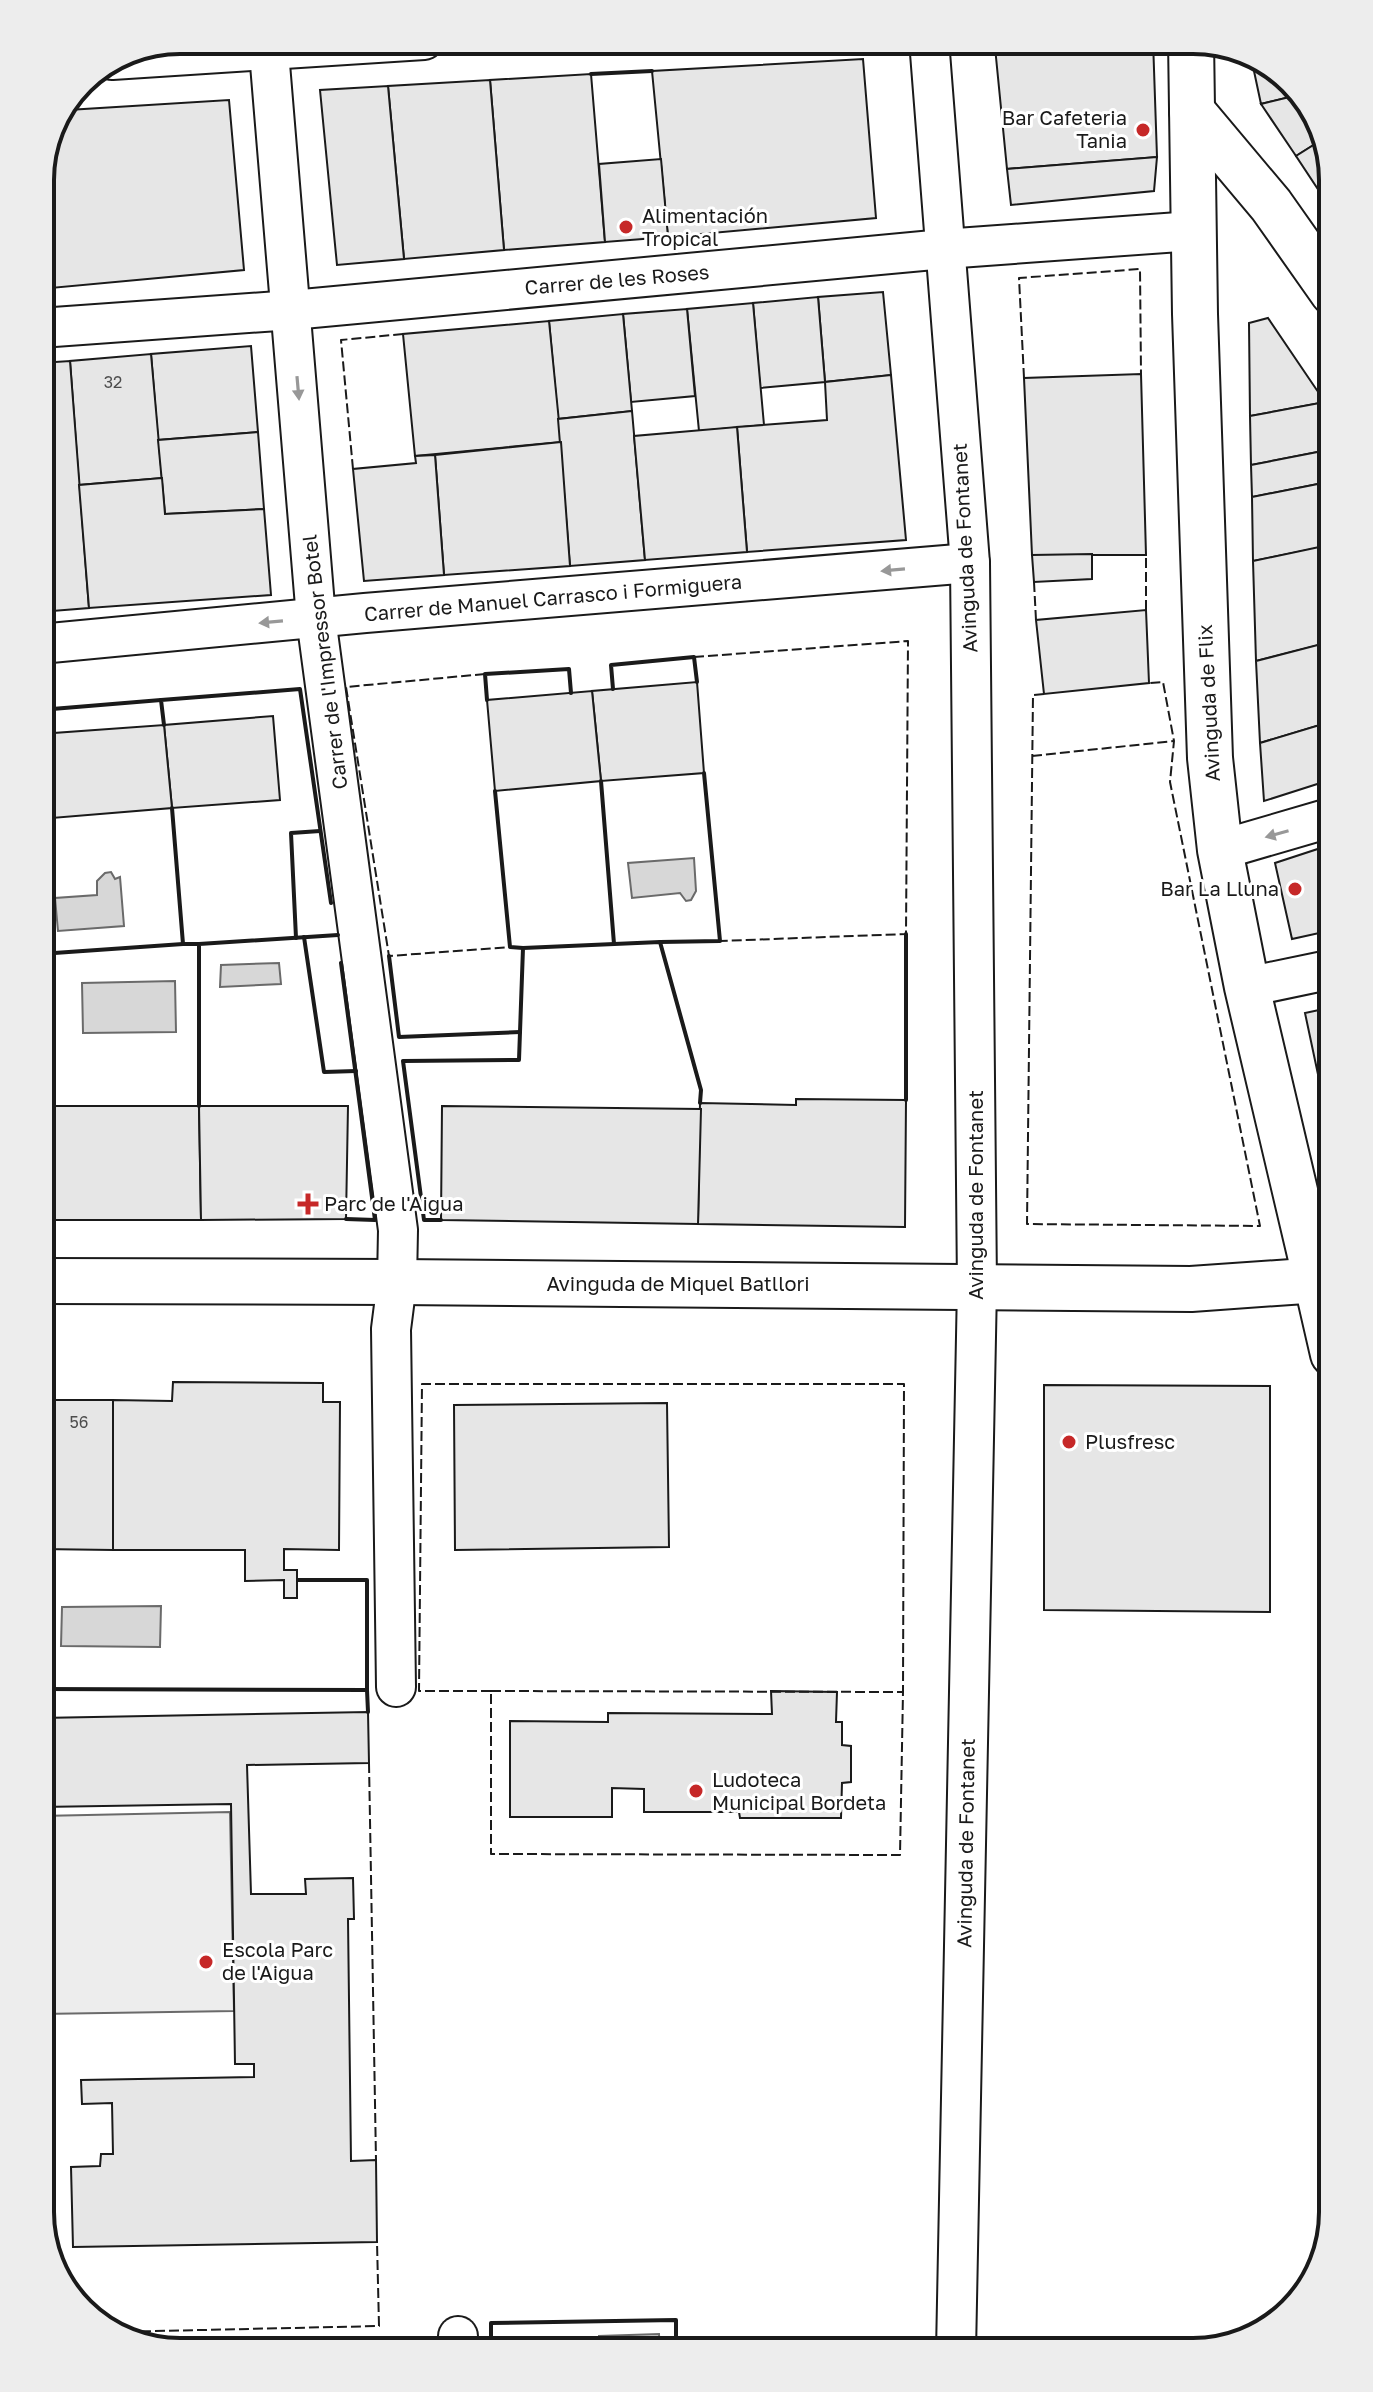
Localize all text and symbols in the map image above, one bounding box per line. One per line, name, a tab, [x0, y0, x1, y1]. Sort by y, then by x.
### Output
place label: Bar Cafeteria Tania	[1002, 105, 1127, 152]
marker: Bar Cafeteria Tania	[1134, 121, 1152, 139]
place label: Alimentación Tropical	[642, 203, 768, 250]
marker: Alimentación Tropical	[617, 218, 635, 236]
street label: Carrer de les Roses	[524, 259, 710, 299]
house number: 32	[104, 372, 122, 392]
one-way arrow	[292, 376, 305, 401]
street label: Avinguda de Fontanet	[947, 443, 981, 654]
street label: Carrer de l'Impressor Botel	[296, 533, 352, 791]
one-way arrow	[880, 564, 905, 577]
street label: Carrer de Manuel Carrasco i Formiguera	[363, 569, 743, 625]
one-way arrow	[258, 616, 283, 629]
street label: Avinguda de Flix	[1192, 624, 1224, 782]
one-way arrow	[1264, 828, 1288, 841]
place label: Bar La Lluna	[1160, 876, 1279, 900]
marker: Bar La Lluna	[1286, 880, 1304, 898]
street label: Avinguda de Fontanet	[963, 1090, 987, 1300]
place label: Parc de l'Aigua	[324, 1191, 463, 1215]
marker: Parc de l'Aigua	[299, 1195, 317, 1213]
street label: Avinguda de Miquel Batllori	[546, 1271, 810, 1295]
house number: 56	[70, 1412, 88, 1432]
place label: Plusfresc	[1085, 1429, 1175, 1453]
marker: Plusfresc	[1060, 1433, 1078, 1451]
street label: Avinguda de Fontanet	[951, 1738, 979, 1948]
place label: Ludoteca Municipal Bordeta	[712, 1767, 886, 1814]
marker: Ludoteca Municipal Bordeta	[687, 1782, 705, 1800]
place label: Escola Parc de l'Aigua	[222, 1937, 333, 1984]
marker: Escola Parc de l'Aigua	[197, 1953, 215, 1971]

